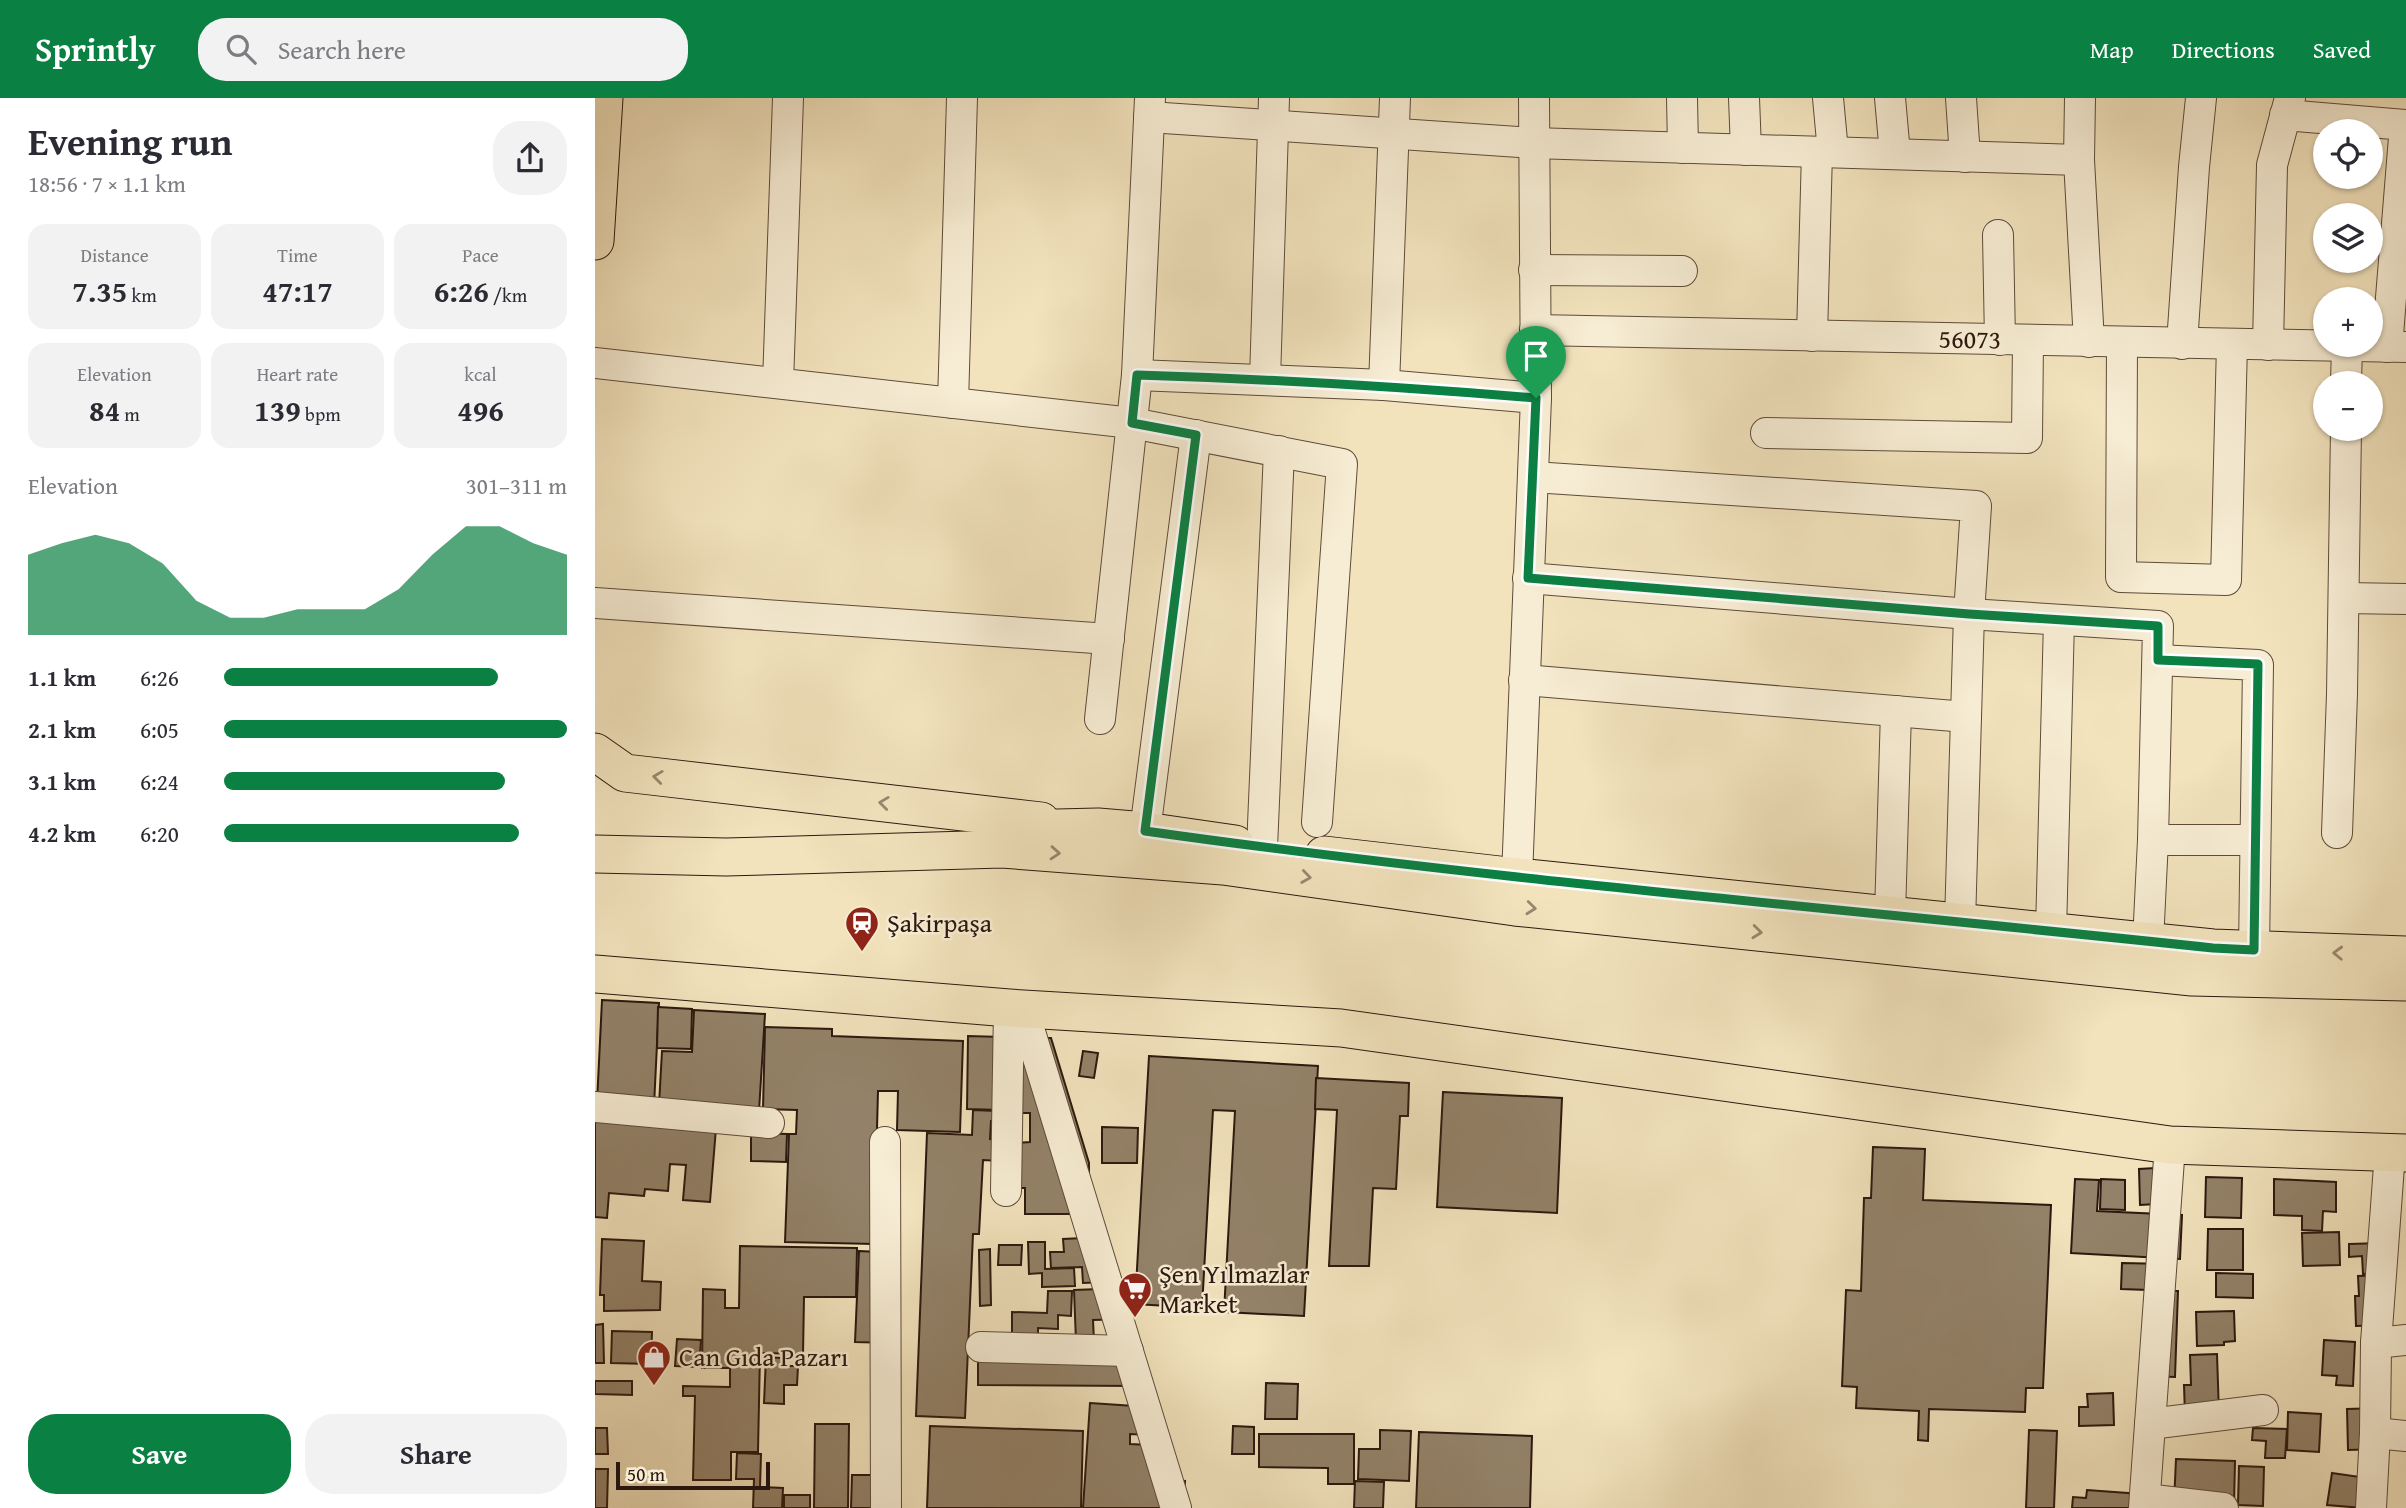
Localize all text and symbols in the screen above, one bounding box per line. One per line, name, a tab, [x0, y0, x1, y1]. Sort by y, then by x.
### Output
search box	[198, 18, 688, 81]
text: Sprintly	[35, 25, 156, 73]
icon: search	[222, 30, 260, 68]
text: Search here	[278, 30, 406, 69]
text: Map	[2090, 32, 2134, 67]
text: Directions	[2172, 32, 2275, 67]
text: Saved	[2313, 32, 2371, 67]
text: Evening run	[28, 113, 232, 169]
map controls	[2313, 119, 2383, 441]
button: locate	[2313, 119, 2383, 189]
button: share	[493, 121, 567, 195]
text: 18:56 · 7 × 1.1 km	[28, 167, 186, 200]
button: layers	[2313, 203, 2383, 273]
text: Distance	[80, 241, 149, 269]
text: Time	[277, 241, 318, 269]
text: Pace	[462, 241, 499, 269]
text: 7.35	[72, 269, 127, 313]
text: 47:17	[262, 269, 333, 313]
text: 6:26	[434, 269, 489, 313]
text: km	[127, 281, 157, 309]
text: /km	[489, 281, 527, 309]
button: +	[2313, 287, 2383, 357]
street label: 56073	[1938, 318, 2002, 359]
pin	[1506, 326, 1566, 398]
icon: arrive	[1517, 337, 1555, 375]
text: Elevation	[77, 360, 152, 388]
text: Heart rate	[257, 360, 338, 388]
text: kcal	[464, 360, 497, 388]
button: −	[2313, 371, 2383, 441]
text: 84	[89, 388, 120, 432]
text: 139	[254, 388, 301, 432]
text: 496	[457, 388, 504, 432]
text: m	[120, 400, 140, 428]
text: bpm	[301, 400, 341, 428]
text: Elevation	[28, 469, 118, 502]
text: 301–311 m	[466, 469, 567, 502]
text: 1.1 km	[28, 661, 96, 694]
text: 6:26	[140, 661, 179, 694]
text: 2.1 km	[28, 713, 96, 746]
text: 6:05	[140, 713, 179, 746]
text: 3.1 km	[28, 765, 96, 798]
text: 6:24	[140, 765, 179, 798]
one-way arrow	[652, 769, 664, 784]
one-way arrow	[878, 795, 890, 810]
text: 4.2 km	[28, 817, 96, 850]
text: 6:20	[140, 817, 179, 850]
one-way arrow	[1050, 845, 1061, 860]
one-way arrow	[1300, 869, 1312, 884]
one-way arrow	[1526, 900, 1537, 915]
place label: Şakirpaşa	[887, 903, 993, 942]
station icon: Şakirpaşa	[843, 904, 881, 953]
one-way arrow	[1752, 924, 1763, 939]
one-way arrow	[2332, 946, 2343, 961]
place label: Şen Yılmazlar Market	[1159, 1254, 1310, 1323]
supermarket icon: Şen Yılmazlar Market	[1116, 1270, 1154, 1319]
place label: Can Gıda Pazarı	[679, 1337, 848, 1376]
shop icon: Can Gıda Pazarı	[635, 1338, 673, 1387]
button: Save	[28, 1414, 291, 1494]
button: Share	[305, 1414, 567, 1494]
scale bar	[616, 1459, 770, 1491]
text: 50 m	[627, 1460, 665, 1488]

